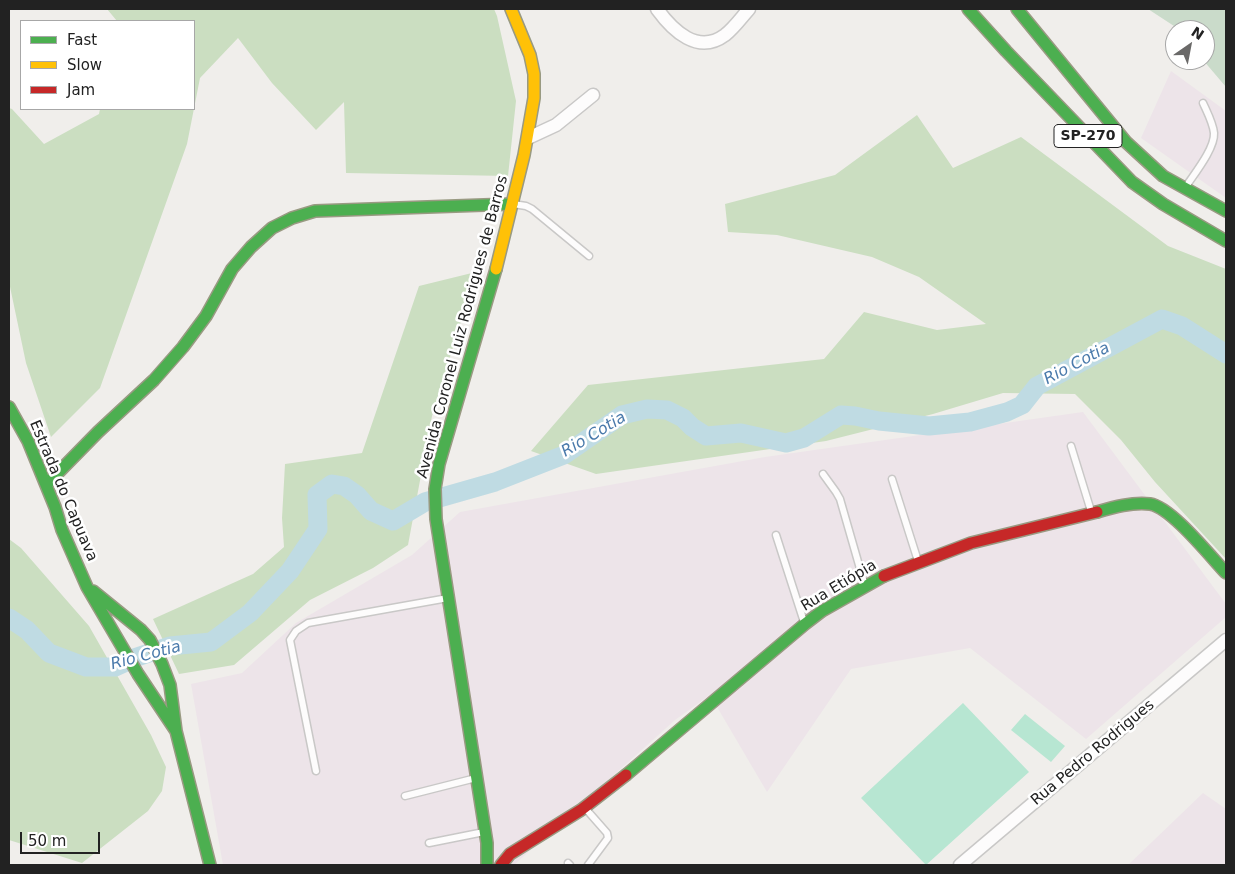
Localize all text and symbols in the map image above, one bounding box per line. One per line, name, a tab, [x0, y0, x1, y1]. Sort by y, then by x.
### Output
legend	[20, 20, 195, 110]
north arrow	[1165, 20, 1215, 70]
text: N	[1188, 23, 1207, 43]
text: Fast	[67, 31, 97, 49]
text: Slow	[67, 56, 102, 74]
text: Jam	[67, 81, 95, 99]
road number: SP-270	[1054, 124, 1122, 148]
street label: Avenida Coronel Luiz Rodrigues de Barros	[414, 174, 512, 480]
water label: Rio Cotia	[1041, 339, 1113, 389]
water label: Rio Cotia	[558, 408, 630, 462]
street label: Estrada do Capuava	[25, 418, 101, 564]
street label: Rua Etiópia	[798, 556, 880, 616]
water label: Rio Cotia	[109, 637, 183, 675]
street label: Rua Pedro Rodrigues	[1028, 696, 1158, 810]
scale bar	[22, 822, 102, 854]
text: 50 m	[28, 832, 66, 850]

